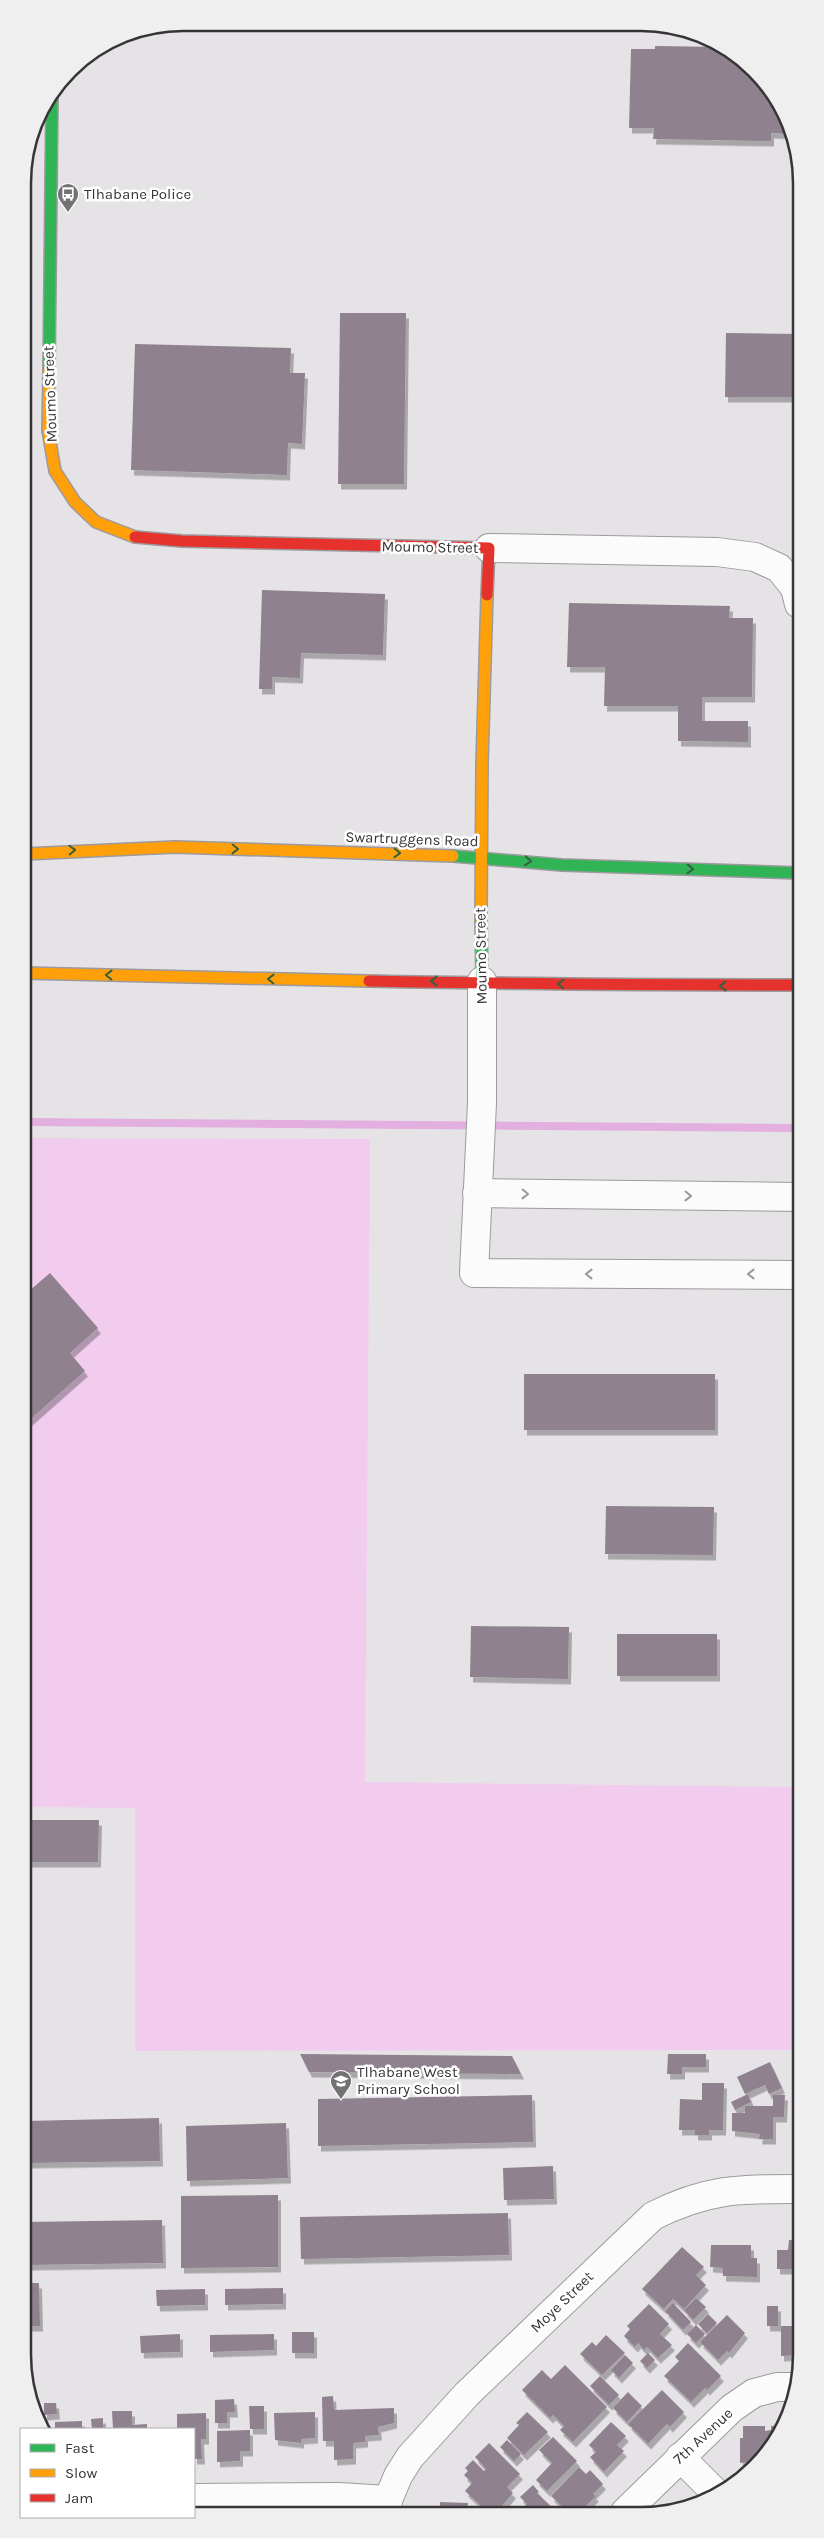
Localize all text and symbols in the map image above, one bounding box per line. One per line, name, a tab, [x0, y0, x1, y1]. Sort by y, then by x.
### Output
bus stop icon: Tlhabane Police	[56, 182, 80, 213]
place label: Tlhabane Police	[84, 185, 191, 203]
street label: Moumo Street	[39, 345, 61, 443]
street label: Moumo Street	[381, 537, 479, 557]
street label: Swartruggens Road	[345, 828, 479, 850]
one-way arrow	[231, 843, 239, 854]
one-way arrow	[69, 845, 77, 856]
one-way arrow	[393, 848, 401, 859]
one-way arrow	[524, 856, 532, 867]
one-way arrow	[686, 864, 694, 874]
street label: Moumo Street	[471, 907, 491, 1005]
one-way arrow	[104, 970, 112, 980]
one-way arrow	[267, 973, 275, 984]
one-way arrow	[429, 976, 437, 986]
one-way arrow	[557, 979, 565, 990]
one-way arrow	[719, 981, 727, 991]
one-way arrow	[522, 1189, 530, 1199]
one-way arrow	[684, 1191, 692, 1201]
one-way arrow	[584, 1269, 592, 1279]
one-way arrow	[747, 1269, 754, 1279]
place label: Tlhabane West Primary School	[357, 2063, 460, 2098]
school or university icon: Tlhabane West Primary School	[329, 2069, 353, 2100]
street label: Moye Street	[527, 2267, 597, 2336]
street label: 7th Avenue	[670, 2404, 736, 2468]
legend	[20, 2428, 195, 2518]
text: Fast	[65, 2439, 95, 2457]
text: Slow	[65, 2464, 97, 2482]
text: Jam	[65, 2489, 93, 2507]

